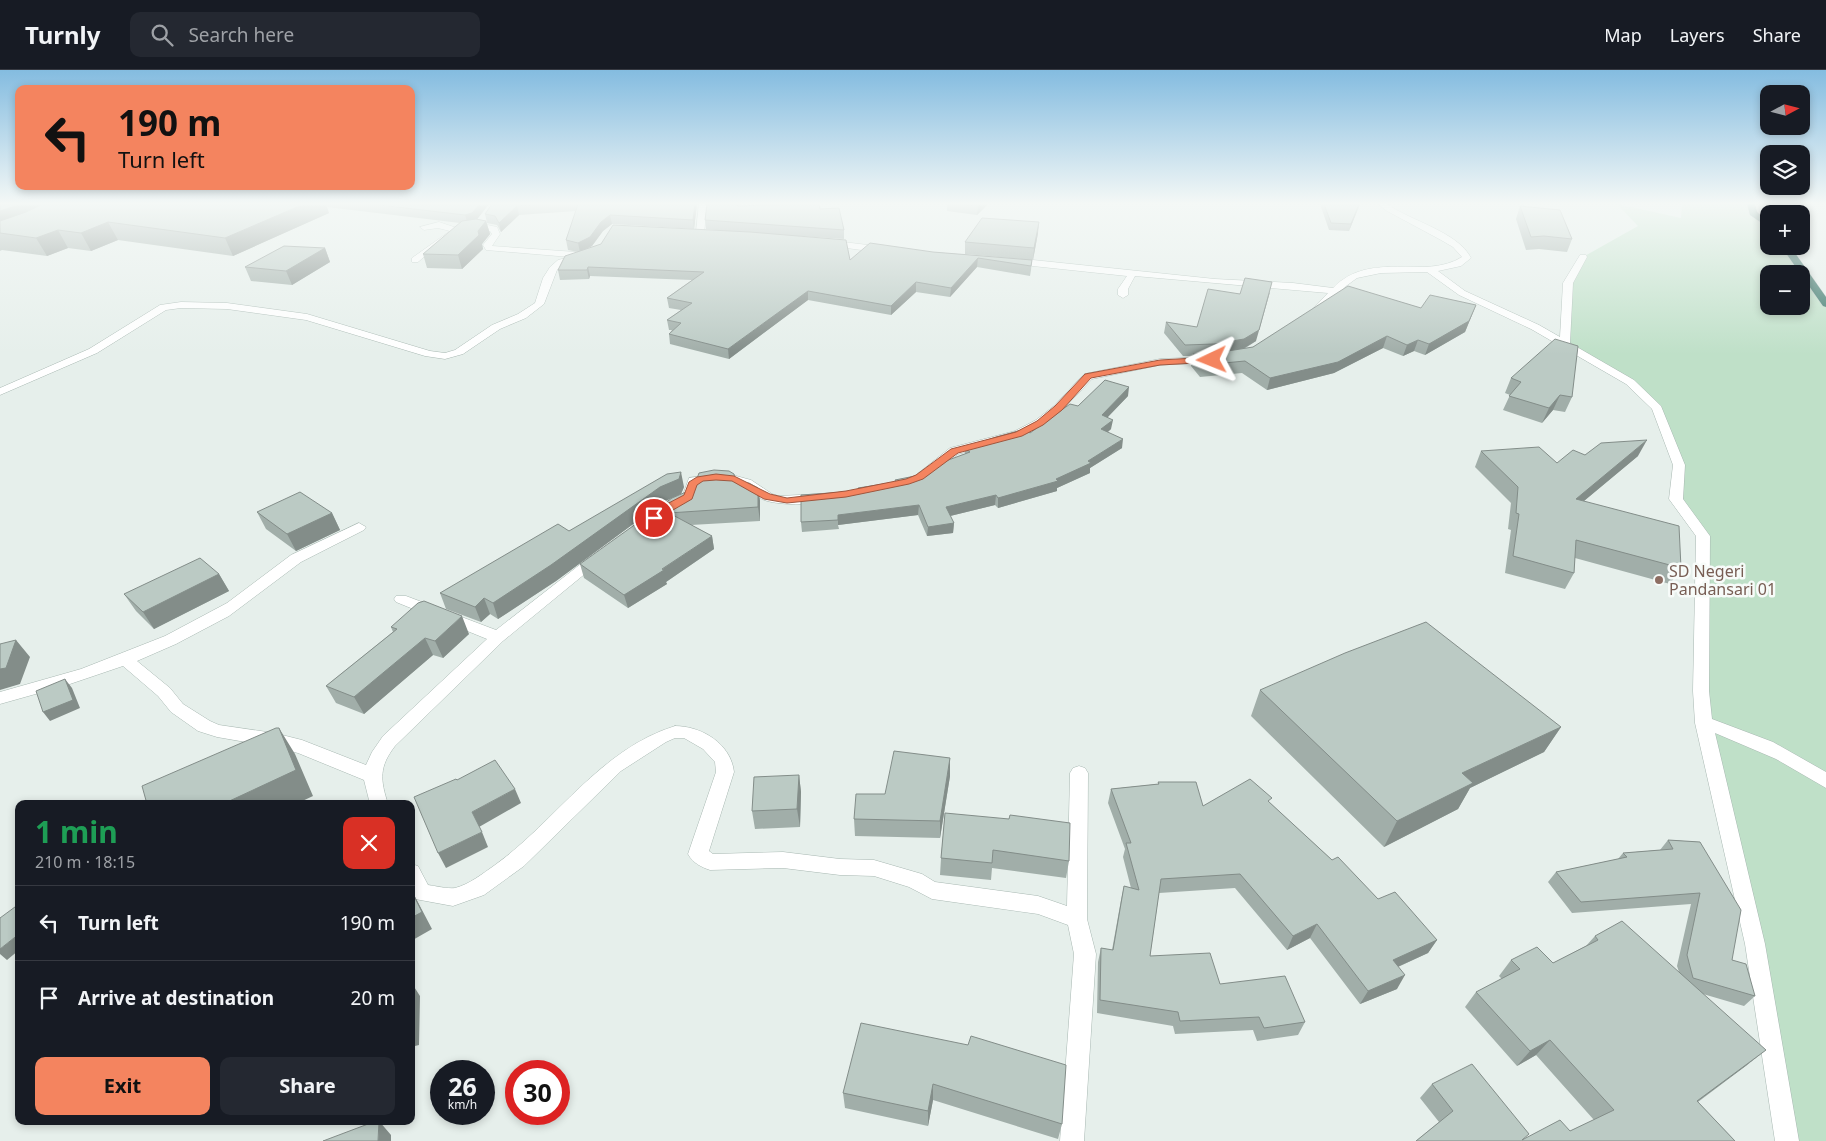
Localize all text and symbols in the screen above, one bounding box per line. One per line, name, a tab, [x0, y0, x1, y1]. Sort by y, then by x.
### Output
search box	[130, 12, 480, 57]
text: Turnly	[25, 18, 100, 51]
icon: search	[148, 21, 176, 49]
text: Search here	[188, 22, 294, 48]
text: Map	[1604, 23, 1642, 47]
text: Layers	[1670, 23, 1725, 47]
text: Share	[1753, 23, 1801, 47]
north arrow	[1760, 85, 1810, 135]
map controls	[1760, 85, 1810, 315]
text: 190 m	[118, 99, 221, 146]
icon: left	[35, 105, 100, 170]
text: Turn left	[118, 144, 205, 174]
button: layers	[1760, 145, 1810, 195]
button: +	[1760, 205, 1810, 255]
button: −	[1760, 265, 1810, 315]
position arrow	[1185, 333, 1237, 385]
pin	[633, 497, 675, 539]
icon: arrive	[640, 504, 668, 532]
place label: SD Negeri Pandansari 01	[1669, 560, 1776, 600]
marker: SD Negeri Pandansari 01	[1653, 574, 1665, 586]
text: 1 min	[35, 811, 118, 852]
button: close	[343, 817, 395, 869]
text: 210 m · 18:15	[35, 851, 135, 873]
icon: left	[35, 909, 63, 937]
text: Turn left	[78, 910, 159, 936]
text: 190 m	[340, 910, 395, 936]
icon: arrive	[35, 984, 63, 1012]
text: Arrive at destination	[78, 985, 274, 1011]
text: 20 m	[351, 985, 395, 1011]
button: Exit	[35, 1057, 210, 1115]
button: Share	[220, 1057, 395, 1115]
speed limit sign: 30	[505, 1060, 570, 1125]
text: 26	[448, 1069, 477, 1103]
text: km/h	[448, 1096, 477, 1113]

